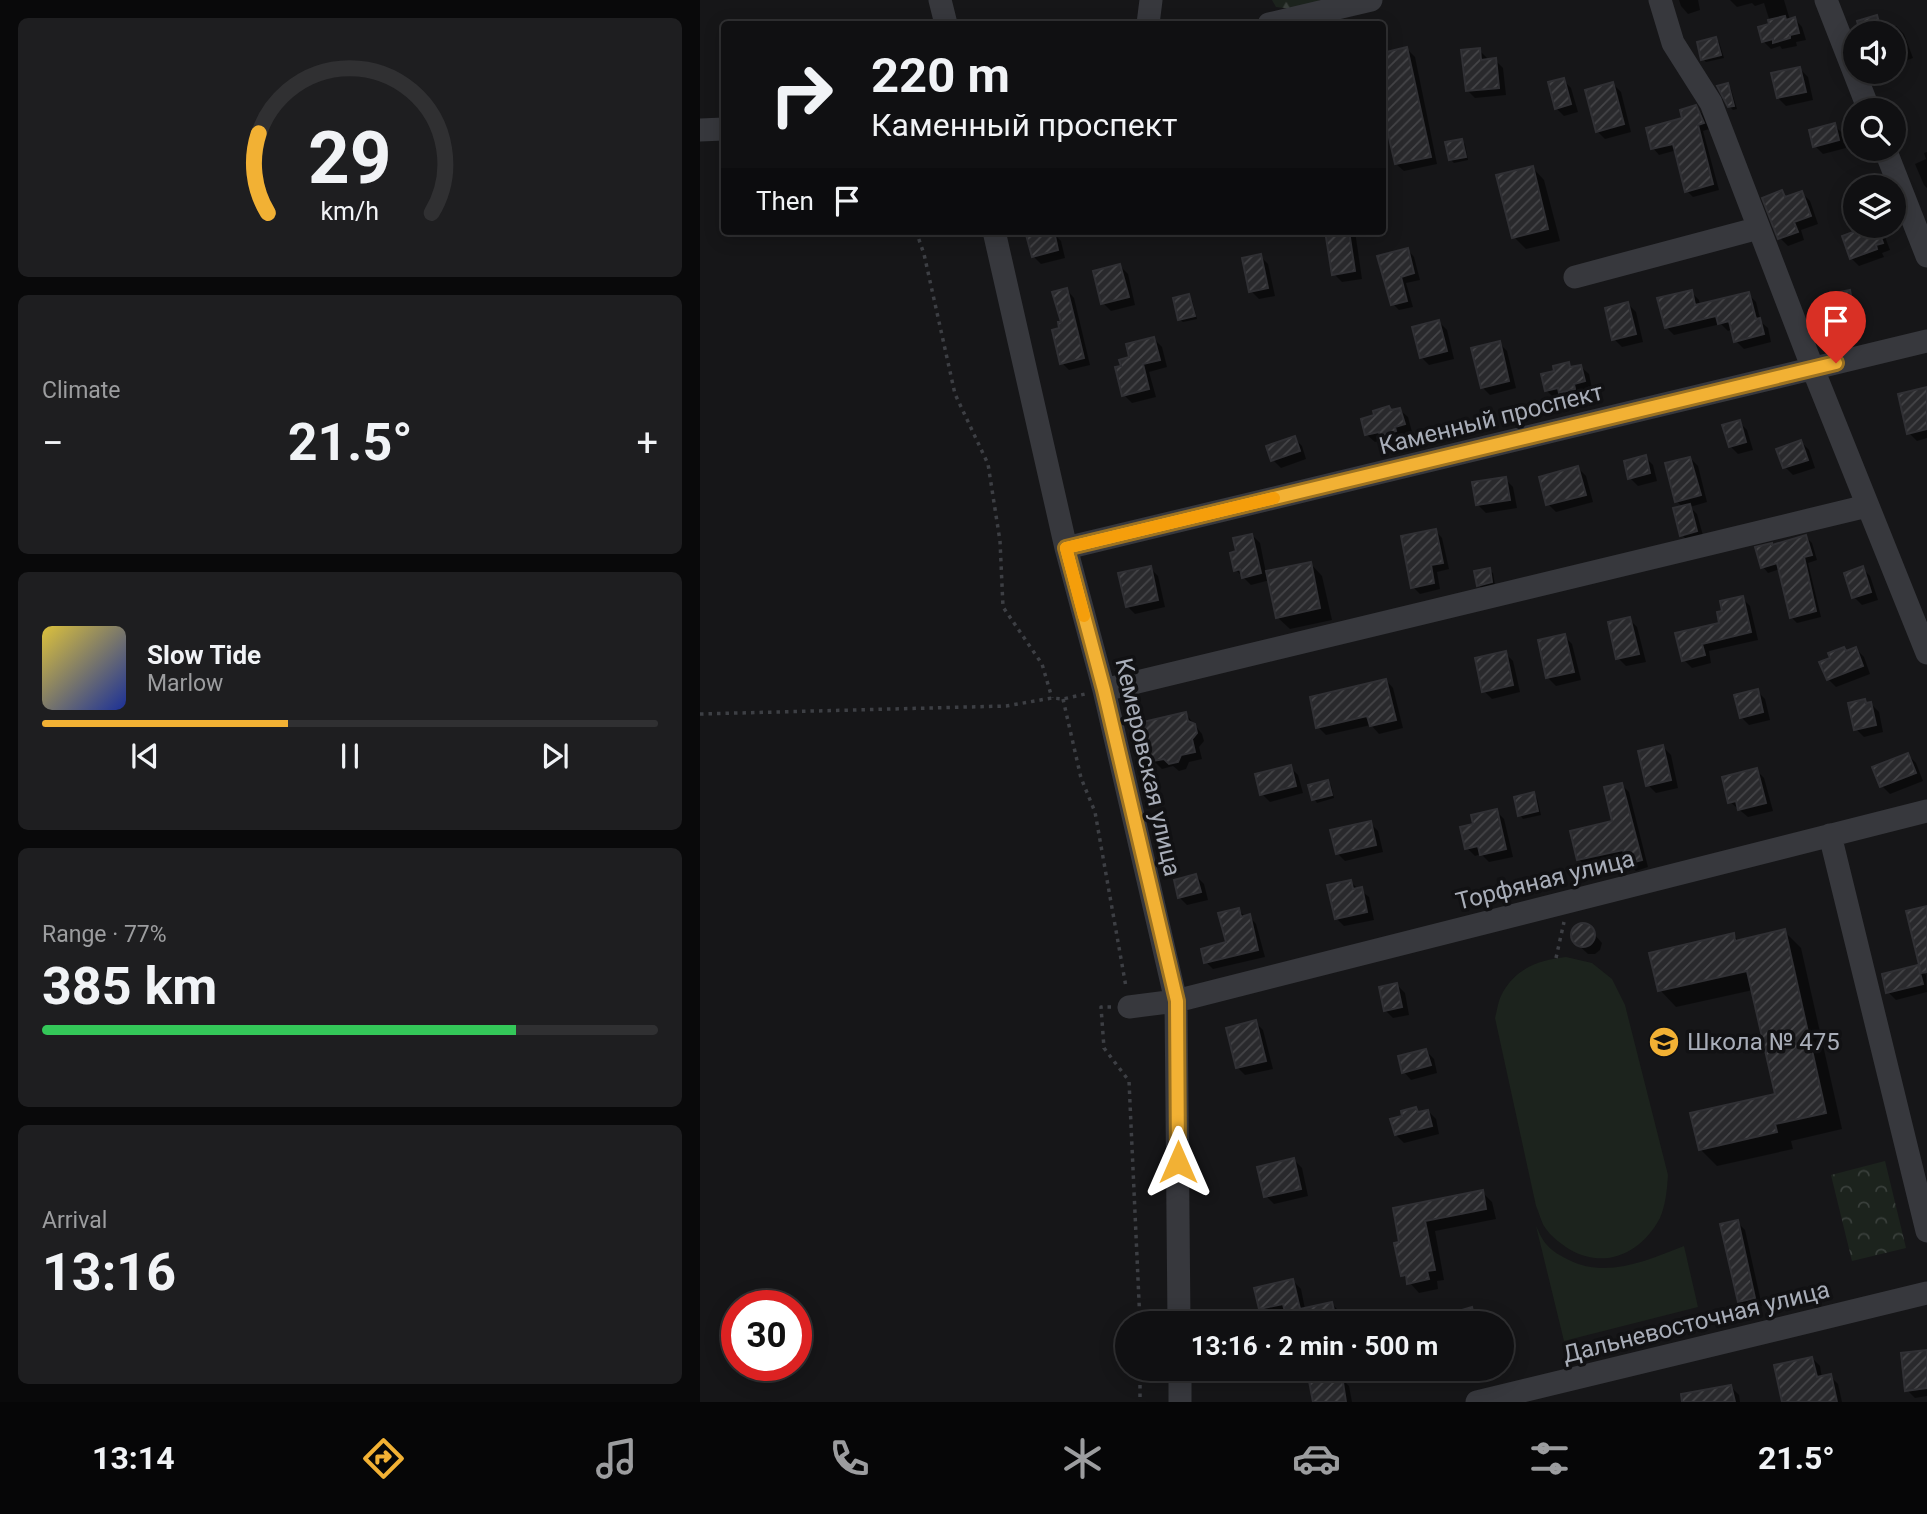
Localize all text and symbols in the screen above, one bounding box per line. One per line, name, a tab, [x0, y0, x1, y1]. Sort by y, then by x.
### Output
map controls	[1843, 21, 1906, 238]
button: sound	[1843, 21, 1906, 84]
text: 220 m	[871, 47, 1010, 104]
icon: right	[756, 49, 847, 140]
button: search	[1843, 98, 1906, 161]
text: Каменный проспект	[871, 106, 1177, 144]
text: 29	[308, 116, 392, 202]
button: layers	[1843, 175, 1906, 238]
icon: arrive	[828, 182, 866, 220]
text: Then	[756, 186, 814, 216]
text: km/h	[321, 197, 379, 226]
pin	[1806, 291, 1866, 363]
icon: arrive	[1817, 302, 1855, 340]
text: Climate	[42, 377, 121, 404]
street label: Каменный проспект	[1376, 378, 1606, 460]
text: 21.5°	[288, 412, 413, 473]
text: −	[42, 421, 64, 465]
text: +	[636, 421, 658, 465]
text: Slow Tide	[147, 640, 261, 670]
street label: Кемеровская улица	[1109, 655, 1187, 879]
text: Marlow	[147, 670, 223, 697]
icon: previous	[126, 737, 164, 775]
icon: pause	[331, 737, 369, 775]
icon: next	[536, 737, 574, 775]
street label: Торфяная улица	[1453, 844, 1637, 916]
text: Range · 77%	[42, 921, 167, 948]
text: 385 km	[42, 956, 217, 1017]
school or university icon: Школа № 475	[1647, 1025, 1681, 1059]
place label: Школа № 475	[1687, 1028, 1840, 1056]
position arrow	[1141, 1125, 1215, 1199]
text: Arrival	[42, 1207, 107, 1234]
text: 13:16	[42, 1242, 176, 1303]
street label: Дальневосточная улица	[1560, 1275, 1832, 1369]
speed limit sign: 30	[721, 1290, 812, 1381]
text: 13:16 · 2 min · 500 m	[1191, 1331, 1438, 1361]
icon: directions	[359, 1434, 408, 1483]
icon: music	[592, 1434, 641, 1483]
icon: phone	[825, 1434, 874, 1483]
icon: climate	[1058, 1434, 1107, 1483]
icon: car	[1292, 1434, 1341, 1483]
icon: filters	[1525, 1434, 1574, 1483]
text: 13:14	[92, 1439, 175, 1477]
text: 21.5°	[1758, 1439, 1835, 1477]

